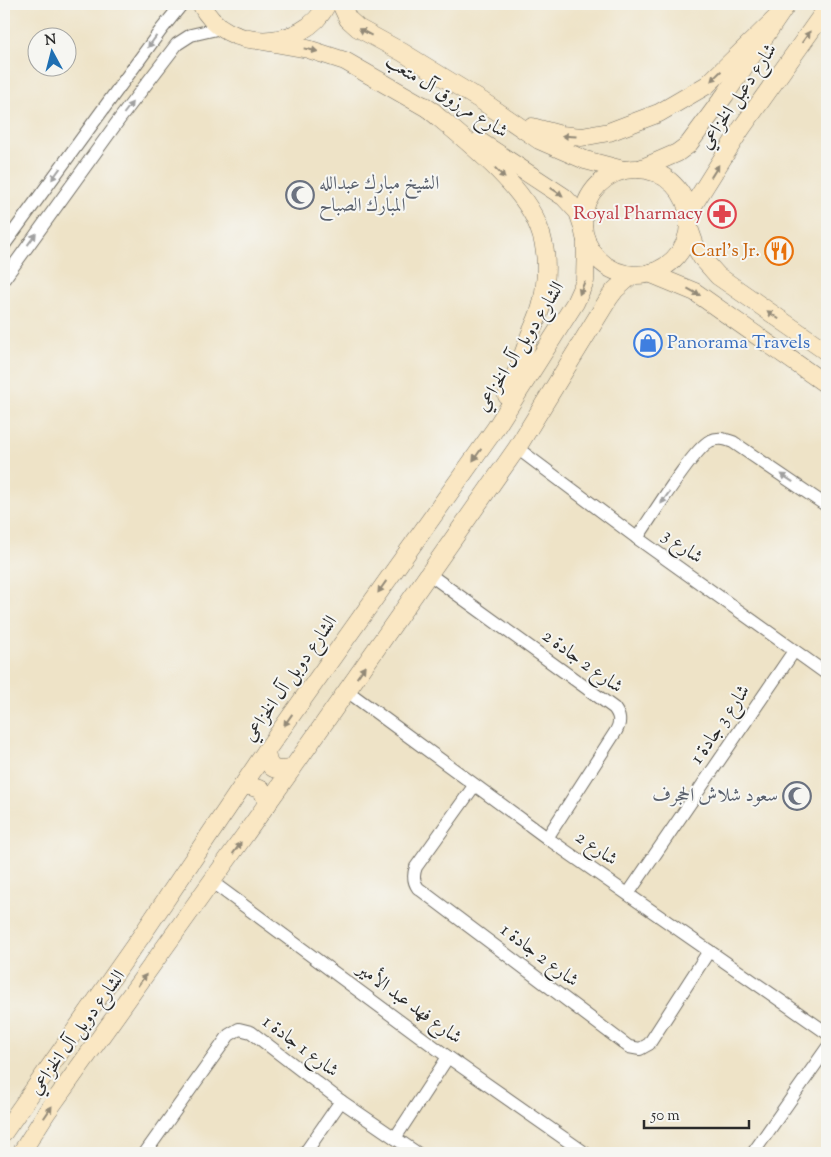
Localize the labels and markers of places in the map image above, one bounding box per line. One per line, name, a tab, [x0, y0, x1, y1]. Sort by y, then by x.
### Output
place label: الشيخ مبارك عبدالله المبارك الصباح	[319, 171, 439, 222]
mosque icon: الشيخ مبارك عبدالله المبارك الصباح	[285, 180, 315, 210]
pharmacy icon: Royal Pharmacy	[707, 199, 737, 229]
place label: Royal Pharmacy	[573, 201, 704, 228]
restaurant icon: Carl's Jr.	[764, 236, 794, 266]
place label: Carl's Jr.	[691, 238, 760, 265]
shop icon: Panorama Travels	[633, 328, 663, 358]
place label: Panorama Travels	[667, 330, 810, 357]
mosque icon: سعود شلاش الحجرف	[782, 781, 812, 811]
place label: سعود شلاش الحجرف	[652, 783, 778, 810]

